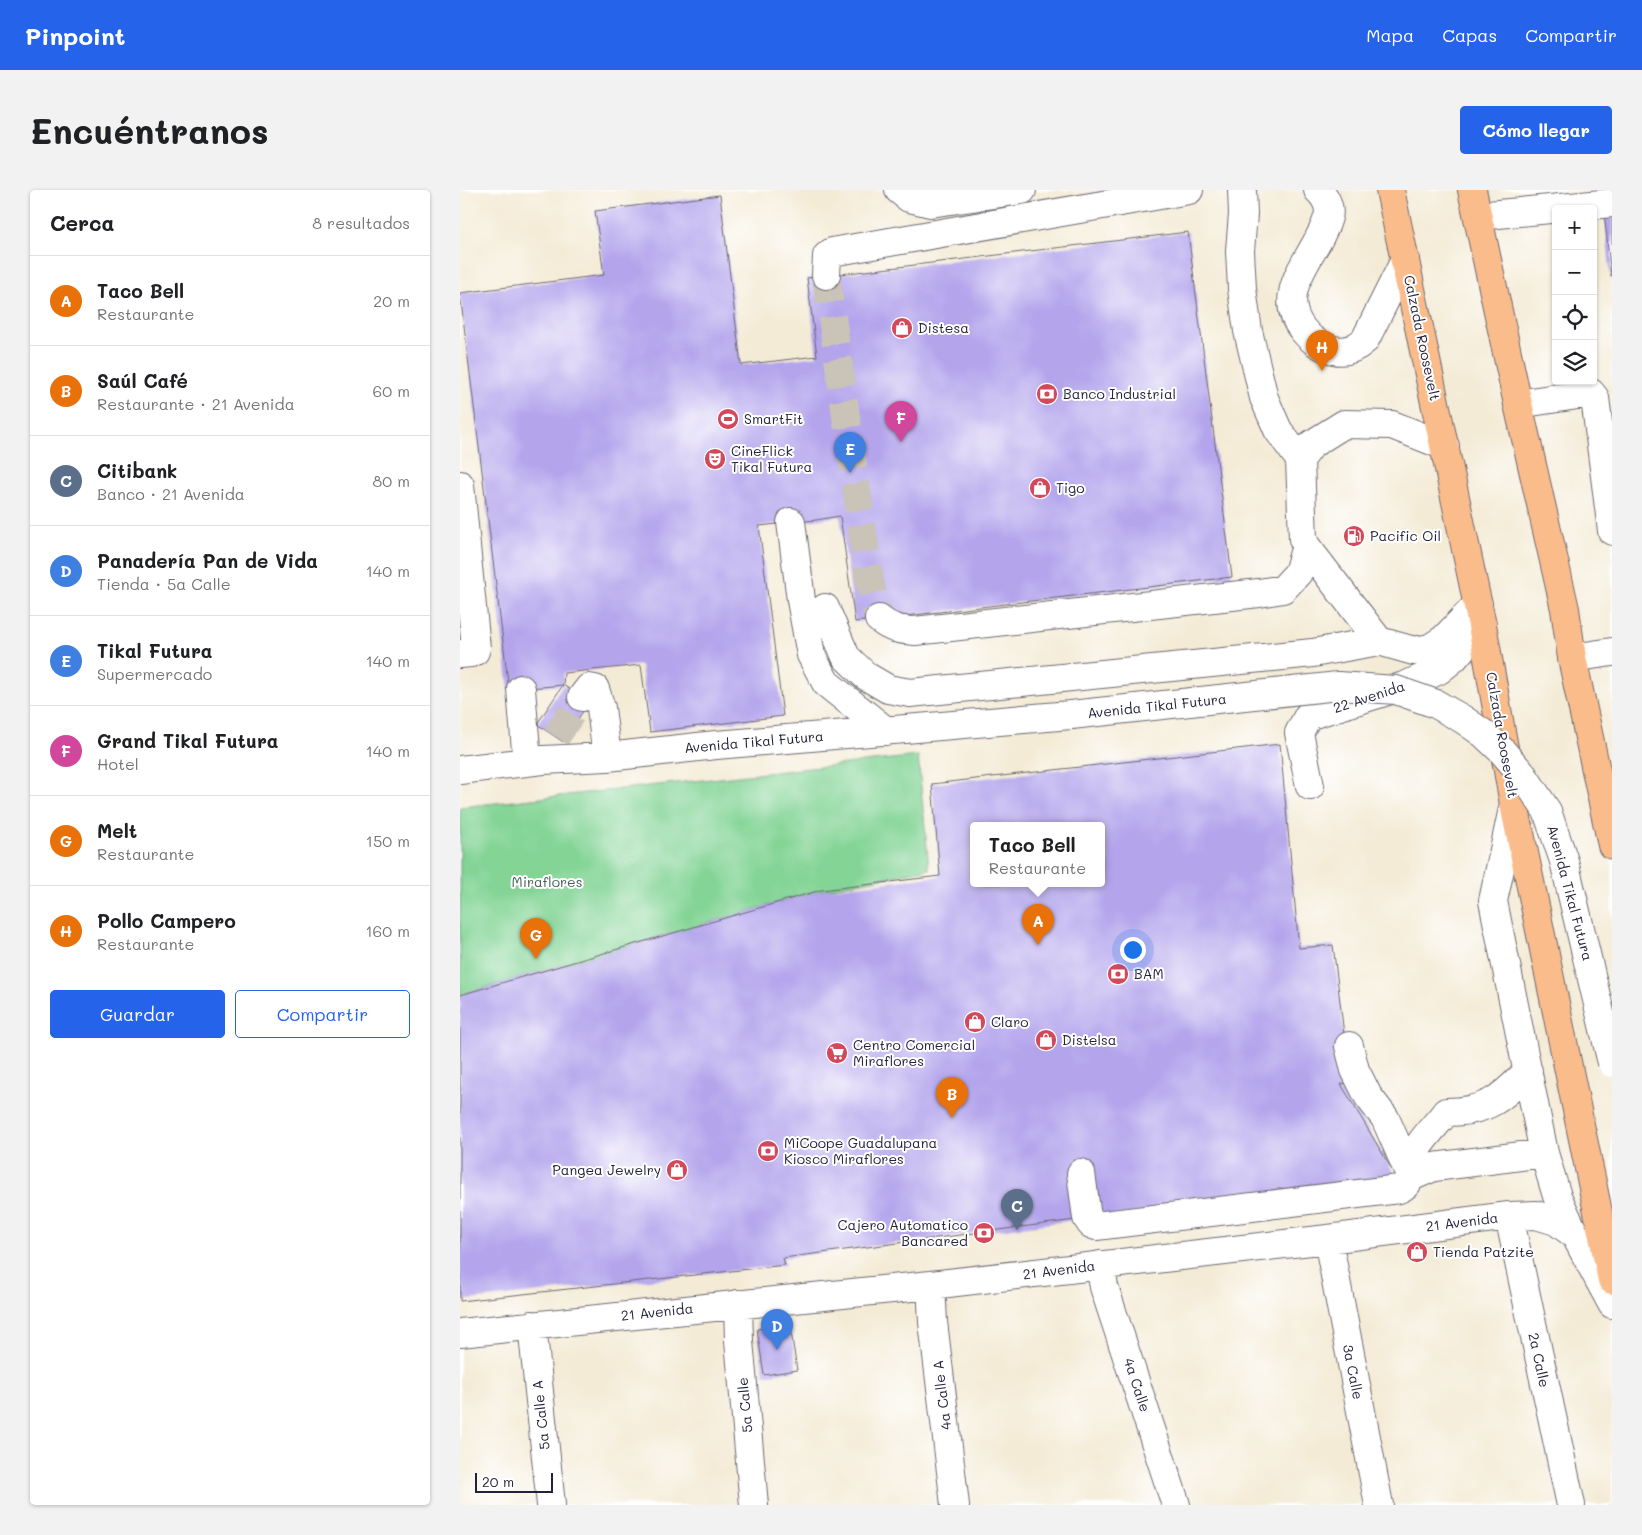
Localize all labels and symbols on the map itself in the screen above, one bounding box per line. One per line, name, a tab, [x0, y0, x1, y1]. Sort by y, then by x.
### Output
street label: Calzada Roosevelt	[1400, 274, 1445, 402]
shop icon: Distesa	[890, 316, 914, 340]
place label: Distesa	[918, 318, 969, 337]
pin: H	[1306, 330, 1338, 371]
bank icon: Banco Industrial	[1035, 382, 1059, 406]
place label: Banco Industrial	[1063, 384, 1176, 403]
pin: F	[885, 401, 917, 442]
sports icon: SmartFit	[716, 407, 740, 431]
place label: SmartFit	[744, 409, 803, 428]
pin: E	[834, 432, 866, 473]
place label: CineFlick Tikal Futura	[731, 441, 812, 476]
theatre icon: CineFlick Tikal Futura	[703, 447, 727, 471]
shop icon: Tigo	[1028, 476, 1052, 500]
place label: Tigo	[1056, 478, 1085, 497]
fuel station icon: Pacific Oil	[1342, 524, 1366, 548]
place label: Pacific Oil	[1370, 526, 1441, 545]
street label: Calzada Roosevelt	[1482, 670, 1523, 799]
street label: 22 Avenida	[1331, 676, 1407, 717]
street label: Avenida Tikal Futura	[1086, 689, 1227, 722]
street label: Avenida Tikal Futura	[684, 726, 824, 757]
street label: Avenida Tikal Futura	[1543, 823, 1598, 963]
park label: Miraflores	[512, 872, 582, 891]
pin: A	[1022, 904, 1054, 945]
pin: G	[520, 918, 552, 959]
your location	[1120, 937, 1146, 963]
bank icon: BAM	[1106, 962, 1130, 986]
place label: BAM	[1134, 964, 1164, 983]
shop icon: Claro	[963, 1010, 987, 1034]
place label: Claro	[991, 1012, 1029, 1031]
shop icon: Distelsa	[1034, 1028, 1058, 1052]
place label: Distelsa	[1062, 1030, 1117, 1049]
place label: Centro Comercial Miraflores	[853, 1035, 975, 1070]
supermarket icon: Centro Comercial Miraflores	[825, 1041, 849, 1065]
pin: B	[936, 1077, 968, 1118]
place label: MiCoope Guadalupana Kiosco Miraflores	[784, 1133, 937, 1168]
bank icon: MiCoope Guadalupana Kiosco Miraflores	[756, 1139, 780, 1163]
shop icon: Pangea Jewelry	[665, 1158, 689, 1182]
place label: Pangea Jewelry	[552, 1160, 661, 1179]
pin: C	[1001, 1189, 1033, 1230]
street label: 21 Avenida	[1425, 1208, 1499, 1235]
place label: Cajero Automatico Bancared	[837, 1215, 968, 1250]
bank icon: Cajero Automatico Bancared	[972, 1221, 996, 1245]
shop icon: Tienda Patzite	[1405, 1240, 1429, 1264]
place label: Tienda Patzite	[1433, 1242, 1534, 1261]
street label: 21 Avenida	[1022, 1256, 1096, 1283]
street label: 21 Avenida	[620, 1298, 694, 1325]
pin: D	[761, 1309, 793, 1350]
street label: 2a Calle	[1524, 1331, 1555, 1389]
street label: 3a Calle	[1339, 1343, 1368, 1401]
street label: 4a Calle	[1120, 1355, 1155, 1414]
street label: 4a Calle A	[928, 1359, 955, 1431]
street label: 5a Calle	[733, 1376, 756, 1434]
street label: 5a Calle A	[527, 1379, 554, 1451]
scale bar	[475, 1470, 552, 1493]

